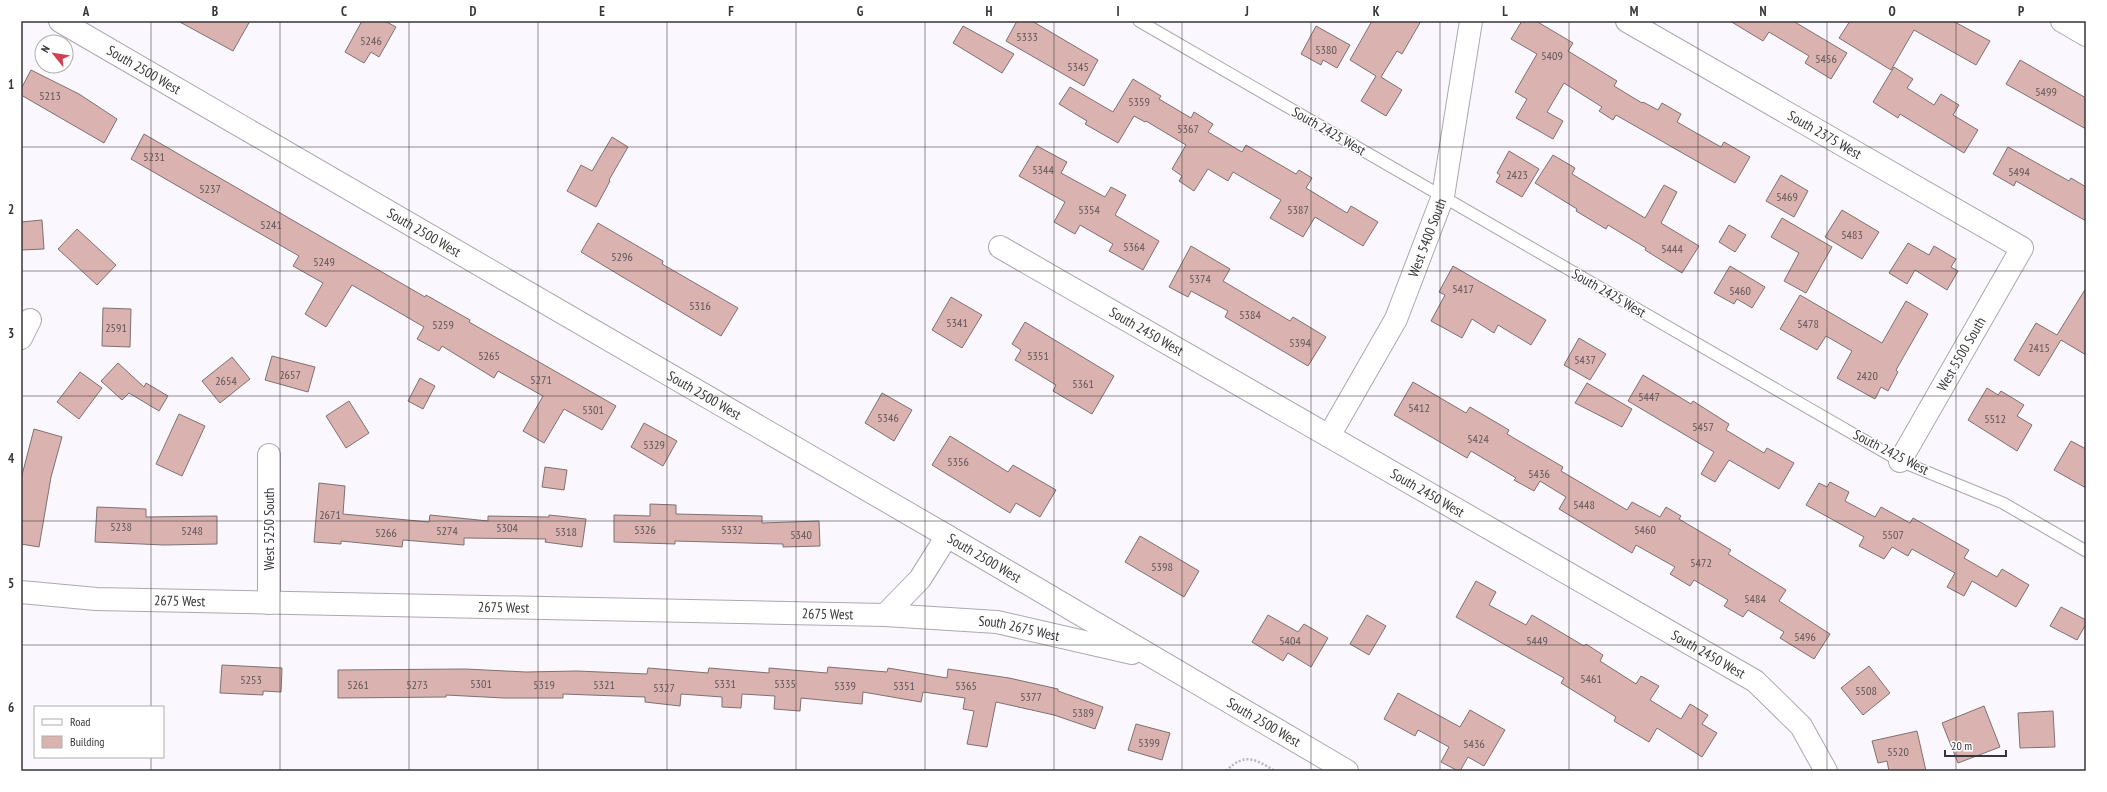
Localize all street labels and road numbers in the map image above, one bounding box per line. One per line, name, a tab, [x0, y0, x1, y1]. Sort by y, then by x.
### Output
street label: South 2500 West	[104, 41, 184, 98]
street label: South 2425 West	[1289, 103, 1369, 159]
street label: South 2375 West	[1784, 106, 1865, 163]
street label: West 5400 South	[1404, 196, 1450, 279]
street label: South 2500 West	[384, 204, 464, 261]
street label: South 2425 West	[1569, 265, 1649, 321]
street label: South 2450 West	[1106, 303, 1187, 360]
street label: West 5500 South	[1933, 314, 1989, 394]
street label: South 2500 West	[664, 367, 745, 424]
street label: South 2425 West	[1850, 425, 1932, 479]
street label: South 2450 West	[1387, 464, 1468, 521]
street label: West 5250 South	[260, 488, 278, 570]
street label: South 2500 West	[944, 529, 1025, 587]
street label: 2675 West	[154, 591, 206, 610]
street label: 2675 West	[478, 598, 530, 617]
street label: 2675 West	[802, 604, 853, 623]
street label: South 2675 West	[978, 612, 1062, 645]
street label: South 2450 West	[1668, 626, 1749, 683]
street label: South 2500 West	[1224, 693, 1304, 751]

